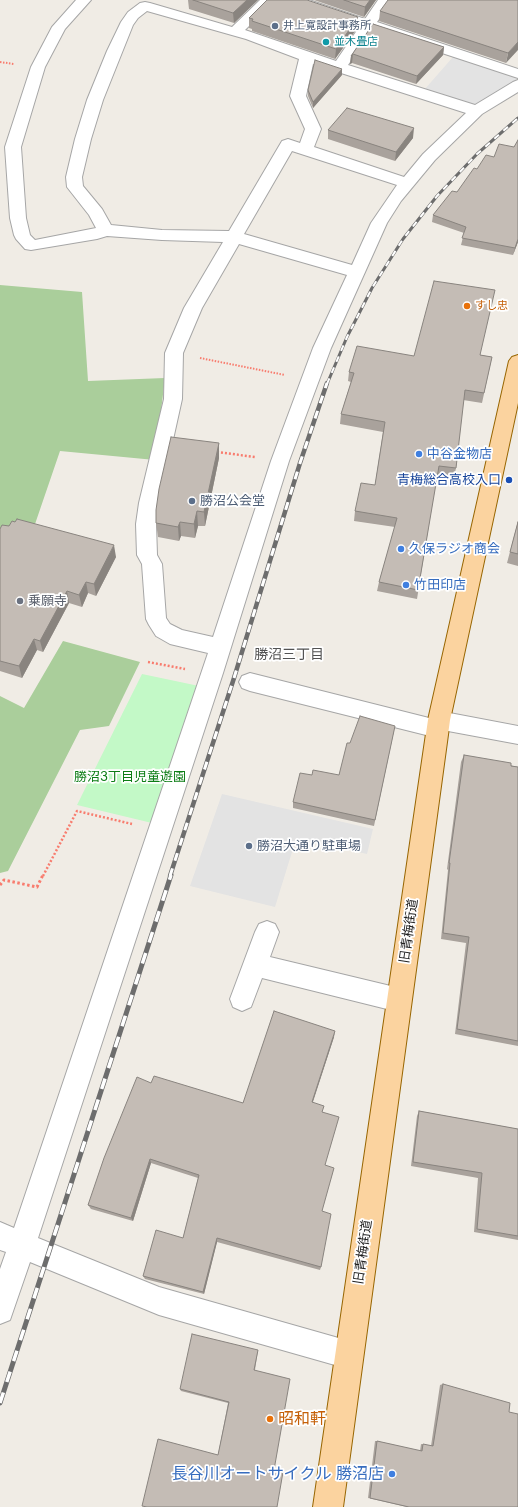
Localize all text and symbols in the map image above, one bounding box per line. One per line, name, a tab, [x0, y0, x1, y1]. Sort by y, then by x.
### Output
place label: 井上寛設計事務所	[283, 19, 371, 33]
marker: 井上寛設計事務所	[270, 21, 280, 31]
place label: 並木畳店	[334, 35, 378, 49]
marker: 並木畳店	[321, 37, 331, 47]
place label: すし忠	[475, 299, 508, 313]
marker: すし忠	[462, 301, 472, 311]
place label: 中谷金物店	[427, 446, 492, 462]
marker: 中谷金物店	[414, 449, 424, 459]
place label: 青梅総合高校入口	[397, 472, 501, 488]
marker: 青梅総合高校入口	[504, 475, 514, 485]
place label: 勝沼公会堂	[200, 493, 265, 509]
marker: 勝沼公会堂	[187, 496, 197, 506]
place label: 久保ラジオ商会	[409, 541, 500, 557]
marker: 久保ラジオ商会	[396, 544, 406, 554]
place label: 竹田印店	[414, 577, 466, 593]
marker: 竹田印店	[401, 580, 411, 590]
place label: 乗願寺	[28, 593, 67, 609]
marker: 乗願寺	[15, 596, 25, 606]
district label: 勝沼三丁目	[254, 647, 324, 663]
park label: 勝沼3丁目児童遊園	[74, 769, 186, 785]
place label: 勝沼大通り駐車場	[257, 838, 361, 854]
marker: 勝沼大通り駐車場	[244, 841, 254, 851]
street label: 旧青梅街道	[397, 898, 421, 964]
street label: 旧青梅街道	[351, 1219, 375, 1285]
place label: 昭和軒	[278, 1409, 326, 1429]
marker: 昭和軒	[265, 1414, 275, 1424]
place label: 長谷川オートサイクル 勝沼店	[172, 1464, 384, 1484]
marker: 長谷川オートサイクル 勝沼店	[387, 1469, 397, 1479]

